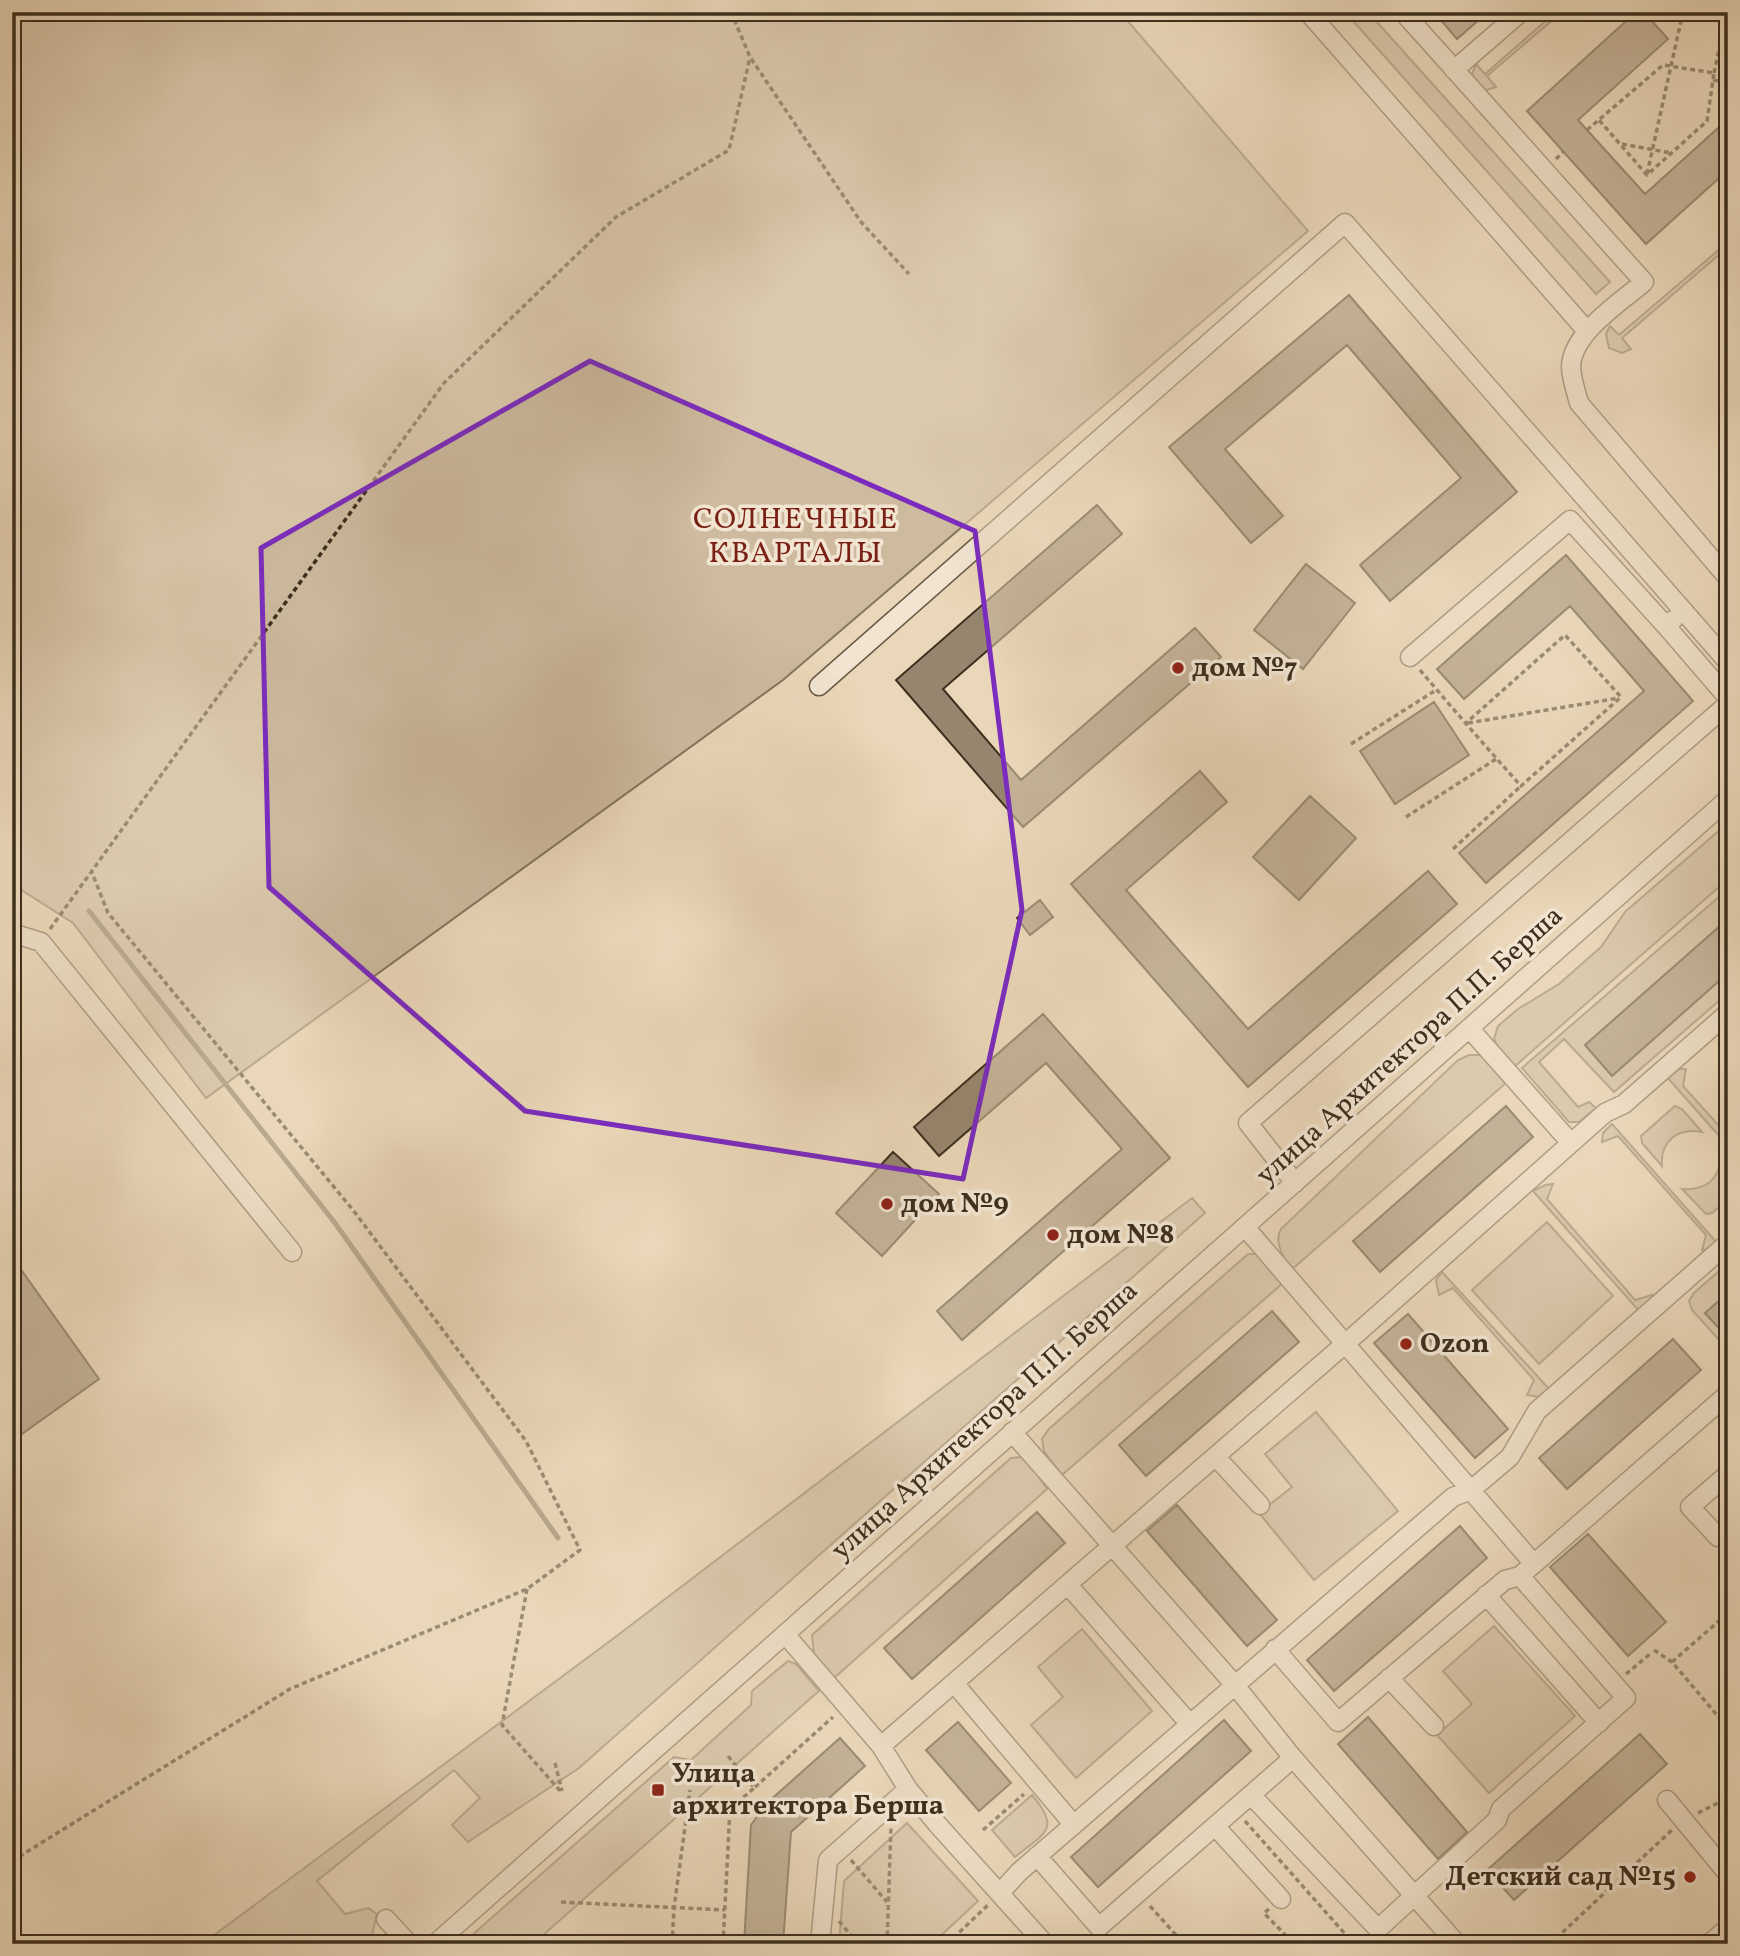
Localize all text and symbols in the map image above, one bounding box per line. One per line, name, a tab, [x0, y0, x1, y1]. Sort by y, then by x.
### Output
district label: СОЛНЕЧНЫЕ КВАРТАЛЫ	[693, 499, 899, 575]
place label: дом №7	[1192, 649, 1298, 688]
marker: дом №7	[1170, 660, 1186, 676]
street label: улица Архитектора П.П. Берша	[1248, 897, 1572, 1195]
place label: дом №9	[901, 1185, 1009, 1224]
marker: дом №9	[879, 1196, 895, 1212]
place label: дом №8	[1067, 1216, 1175, 1255]
marker: дом №8	[1045, 1227, 1061, 1243]
street label: улица Архитектора П.П. Берша	[823, 1272, 1147, 1570]
place label: Ozon	[1420, 1325, 1490, 1364]
marker: Ozon	[1398, 1336, 1414, 1352]
place label: Улица архитектора Берша	[672, 1755, 944, 1826]
marker: Улица архитектора Берша	[650, 1782, 666, 1798]
place label: Детский сад №15	[1445, 1858, 1676, 1897]
marker: Детский сад №15	[1682, 1869, 1698, 1885]

